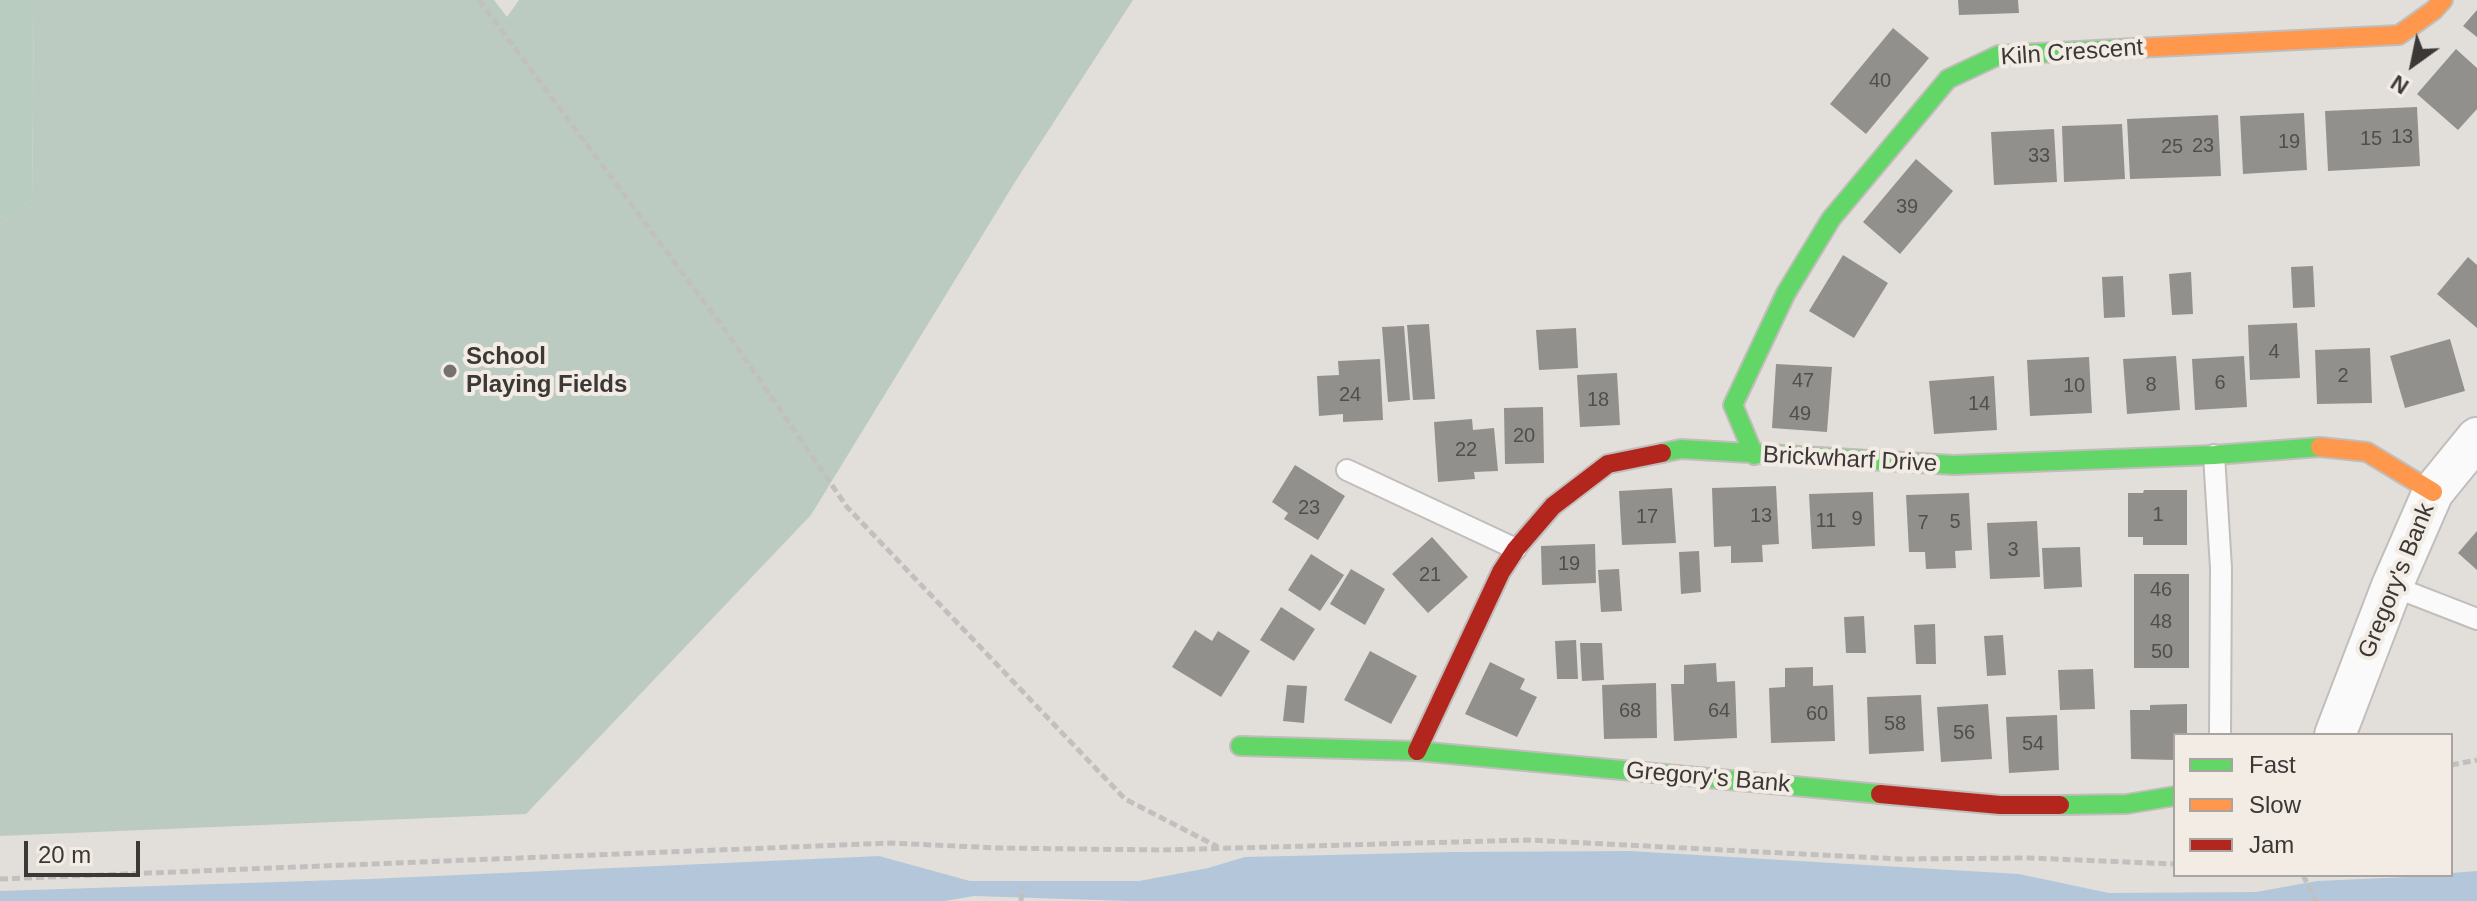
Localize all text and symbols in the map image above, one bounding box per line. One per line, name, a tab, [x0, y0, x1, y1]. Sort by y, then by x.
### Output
north arrow	[2373, 24, 2453, 104]
street label: Kiln Crescent	[2000, 34, 2144, 72]
house number: 40	[1869, 69, 1891, 93]
text: N	[2386, 70, 2413, 99]
house number: 13	[2391, 125, 2413, 149]
house number: 15	[2360, 127, 2382, 151]
house number: 19	[2278, 130, 2300, 154]
house number: 23	[2192, 134, 2214, 158]
house number: 25	[2161, 135, 2183, 159]
house number: 33	[2028, 144, 2050, 168]
house number: 39	[1896, 195, 1918, 219]
house number: 4	[2268, 340, 2280, 364]
place label: School Playing Fields	[466, 343, 627, 399]
marker: School Playing Fields	[441, 362, 459, 380]
house number: 2	[2337, 364, 2349, 388]
house number: 47	[1792, 369, 1814, 393]
house number: 6	[2214, 371, 2226, 395]
house number: 8	[2145, 373, 2157, 397]
house number: 10	[2063, 374, 2085, 398]
house number: 24	[1339, 383, 1361, 407]
house number: 18	[1587, 388, 1609, 412]
house number: 14	[1968, 392, 1990, 416]
house number: 49	[1789, 402, 1811, 426]
house number: 20	[1513, 424, 1535, 448]
house number: 22	[1455, 438, 1477, 462]
street label: Brickwharf Drive	[1762, 441, 1938, 479]
house number: 23	[1298, 496, 1320, 520]
street label: Gregory's Bank	[2353, 499, 2441, 663]
house number: 1	[2152, 503, 2164, 527]
house number: 13	[1750, 504, 1772, 528]
house number: 17	[1636, 505, 1658, 529]
house number: 9	[1851, 507, 1863, 531]
house number: 11	[1816, 509, 1836, 533]
house number: 5	[1949, 510, 1961, 534]
house number: 7	[1917, 511, 1929, 535]
house number: 3	[2007, 538, 2019, 562]
house number: 19	[1558, 552, 1580, 576]
house number: 21	[1419, 563, 1441, 587]
house number: 46	[2150, 578, 2172, 602]
house number: 48	[2150, 610, 2172, 634]
house number: 50	[2151, 640, 2173, 664]
house number: 68	[1619, 699, 1641, 723]
house number: 64	[1708, 699, 1730, 723]
house number: 60	[1806, 702, 1828, 726]
house number: 58	[1884, 712, 1906, 736]
house number: 56	[1953, 721, 1975, 745]
house number: 54	[2022, 732, 2044, 756]
legend	[2173, 733, 2453, 877]
text: Fast	[2249, 751, 2296, 778]
street label: Gregory's Bank	[1625, 756, 1791, 800]
text: Slow	[2249, 791, 2301, 818]
scale bar	[28, 825, 144, 875]
text: Jam	[2249, 831, 2294, 858]
text: 20 m	[38, 841, 91, 868]

